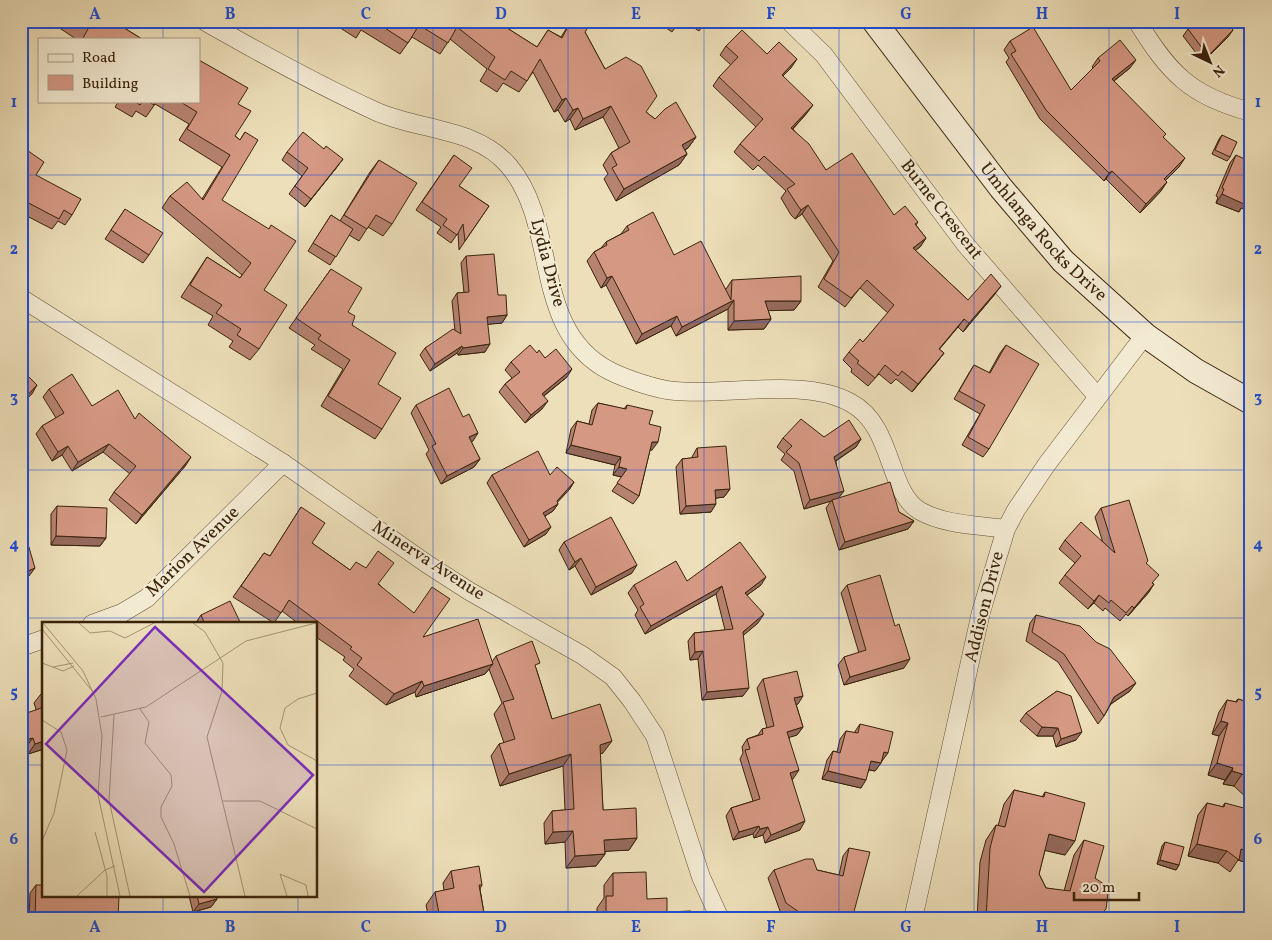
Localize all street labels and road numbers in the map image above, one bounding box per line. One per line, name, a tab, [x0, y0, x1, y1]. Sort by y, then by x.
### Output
street label: Burne Crescent	[894, 155, 988, 265]
street label: Umhlanga Rocks Drive	[974, 158, 1113, 307]
street label: Lydia Drive	[523, 216, 571, 310]
street label: Marion Avenue	[141, 501, 245, 603]
street label: Minerva Avenue	[367, 515, 489, 607]
street label: Addison Drive	[959, 549, 1011, 665]

